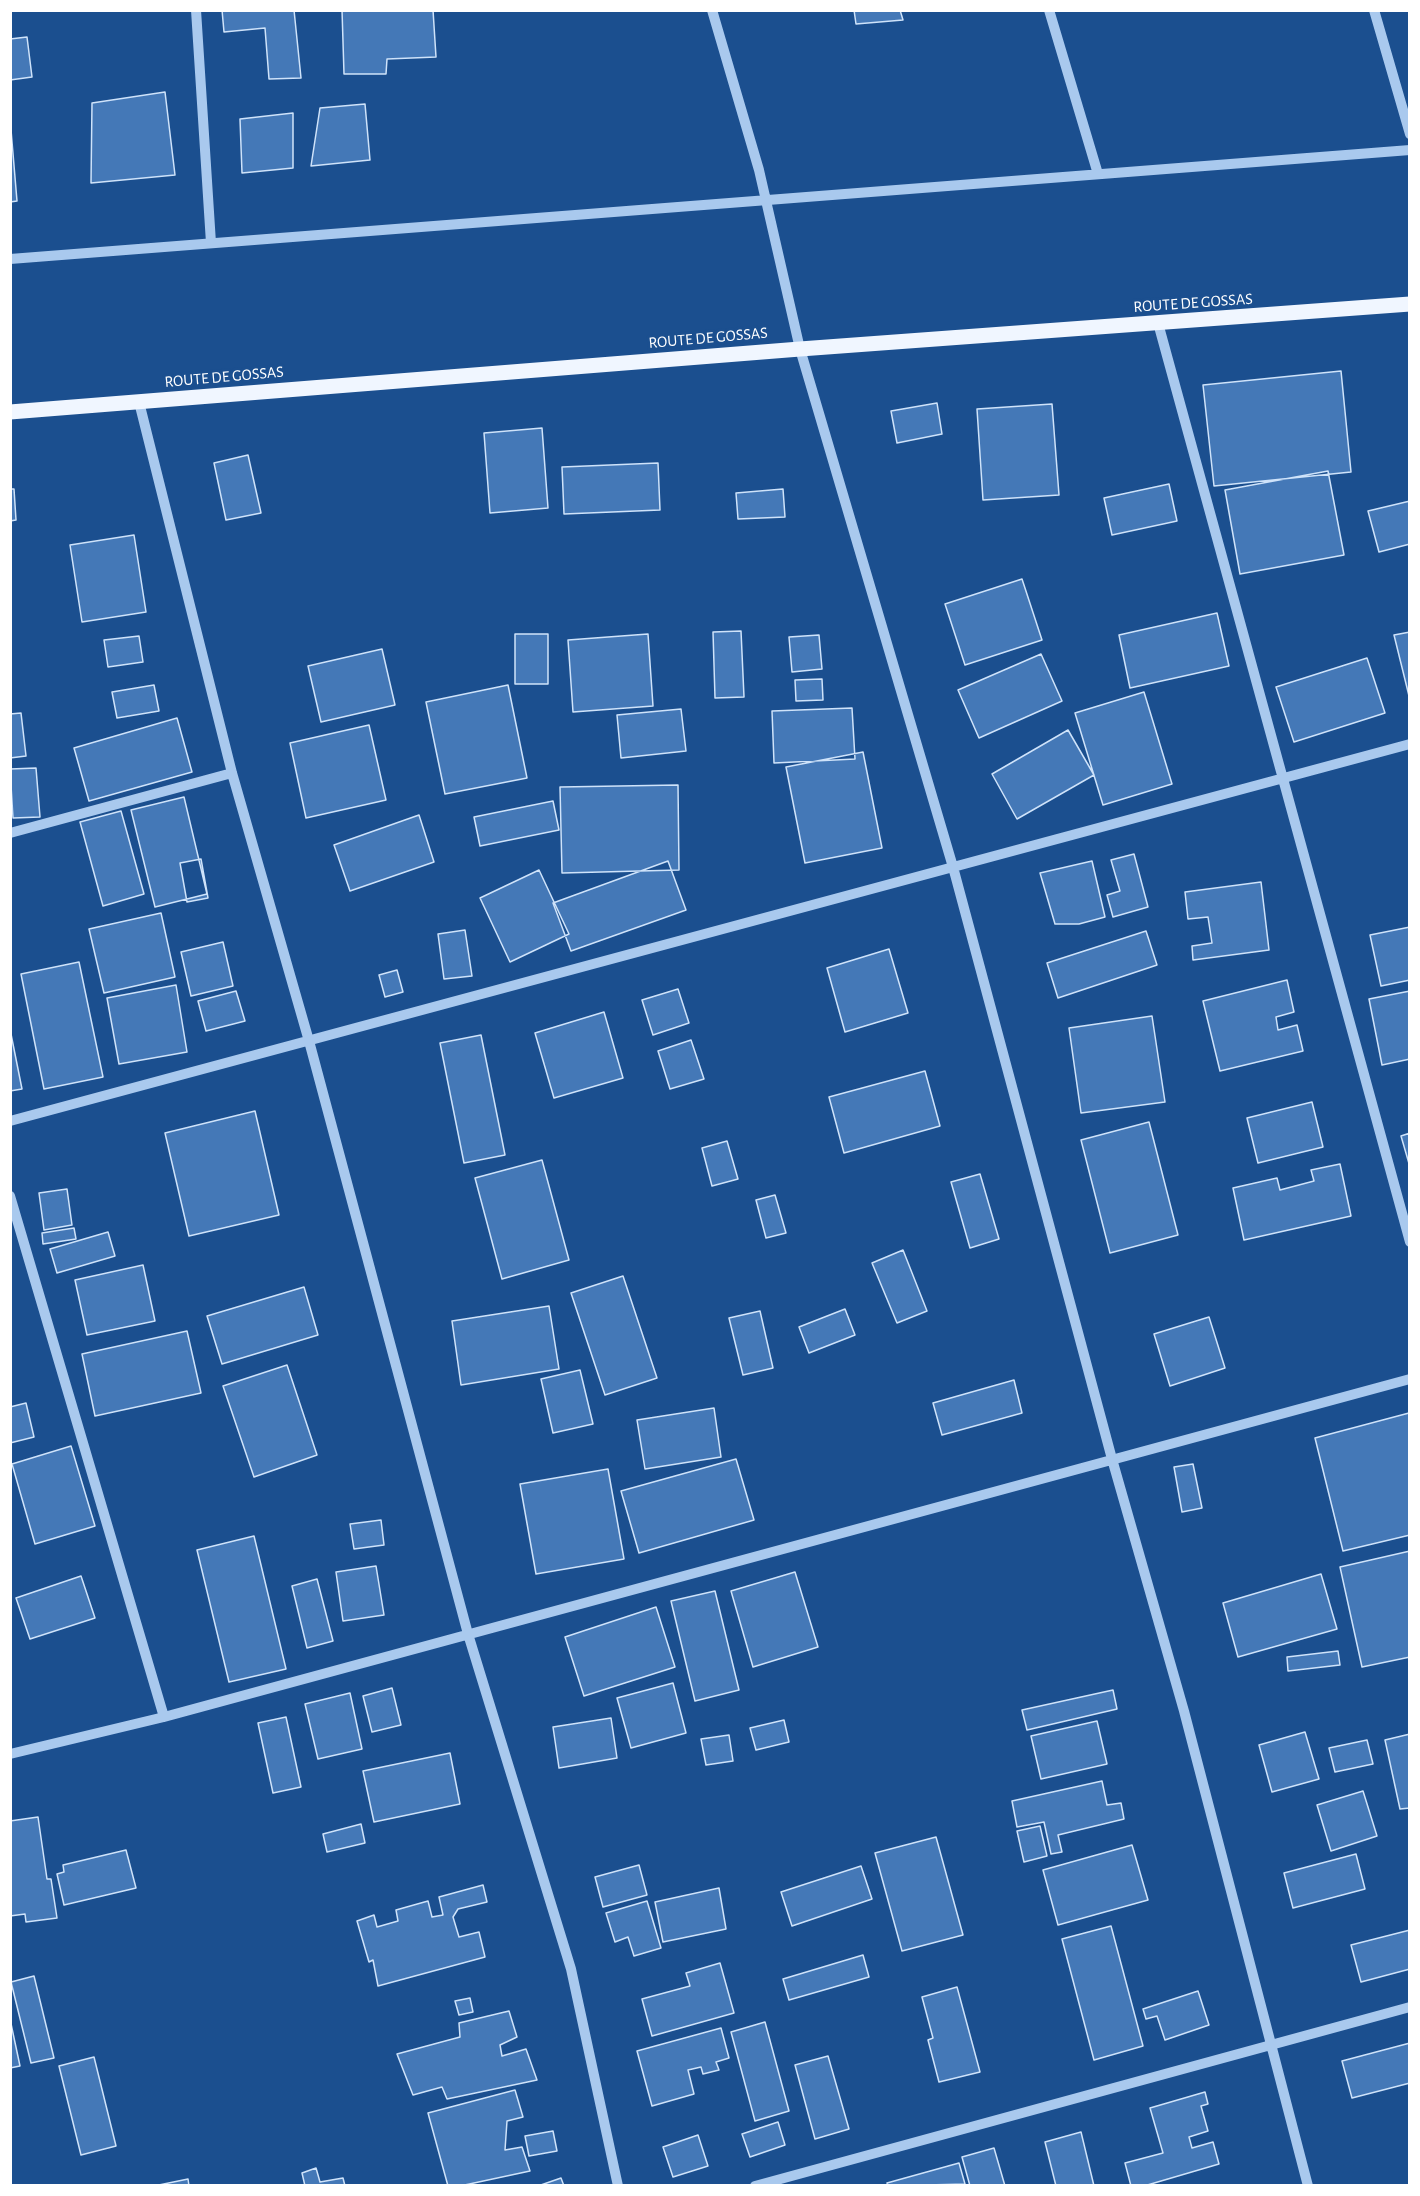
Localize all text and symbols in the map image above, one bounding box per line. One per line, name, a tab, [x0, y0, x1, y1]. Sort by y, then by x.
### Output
street label: ROUTE DE GOSSAS	[1133, 289, 1253, 317]
street label: ROUTE DE GOSSAS	[648, 323, 768, 353]
street label: ROUTE DE GOSSAS	[164, 362, 284, 392]

